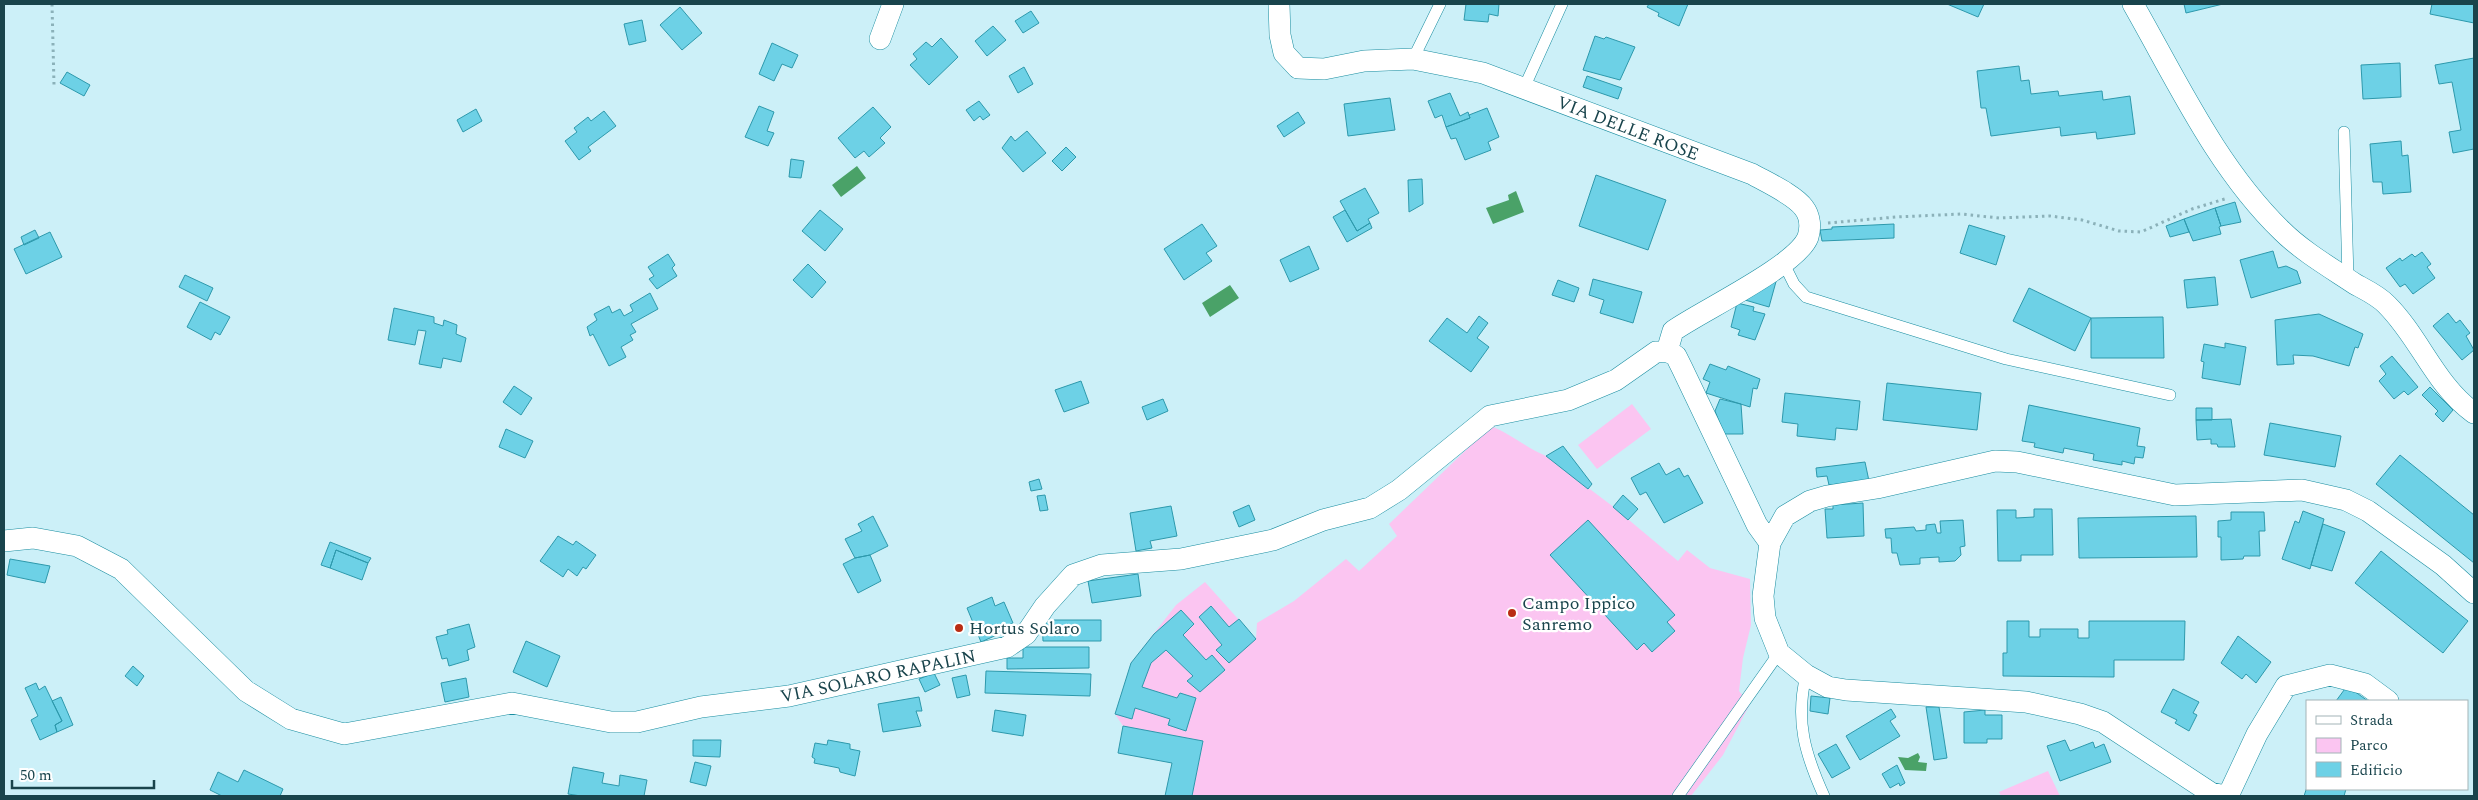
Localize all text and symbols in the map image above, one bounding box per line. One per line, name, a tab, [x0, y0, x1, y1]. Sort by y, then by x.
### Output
street label: VIA DELLE ROSE	[1553, 89, 1703, 168]
place label: Campo Ippico Sanremo	[1522, 590, 1635, 638]
marker: Campo Ippico Sanremo	[1506, 607, 1518, 619]
place label: Hortus Solaro	[969, 615, 1080, 642]
marker: Hortus Solaro	[953, 622, 965, 634]
street label: VIA SOLARO RAPALIN	[778, 643, 978, 710]
legend	[2306, 700, 2468, 790]
text: Strada	[2350, 709, 2393, 732]
text: Parco	[2350, 734, 2388, 757]
scale bar	[12, 758, 155, 790]
text: Edificio	[2350, 759, 2403, 782]
text: 50 m	[20, 764, 52, 787]

